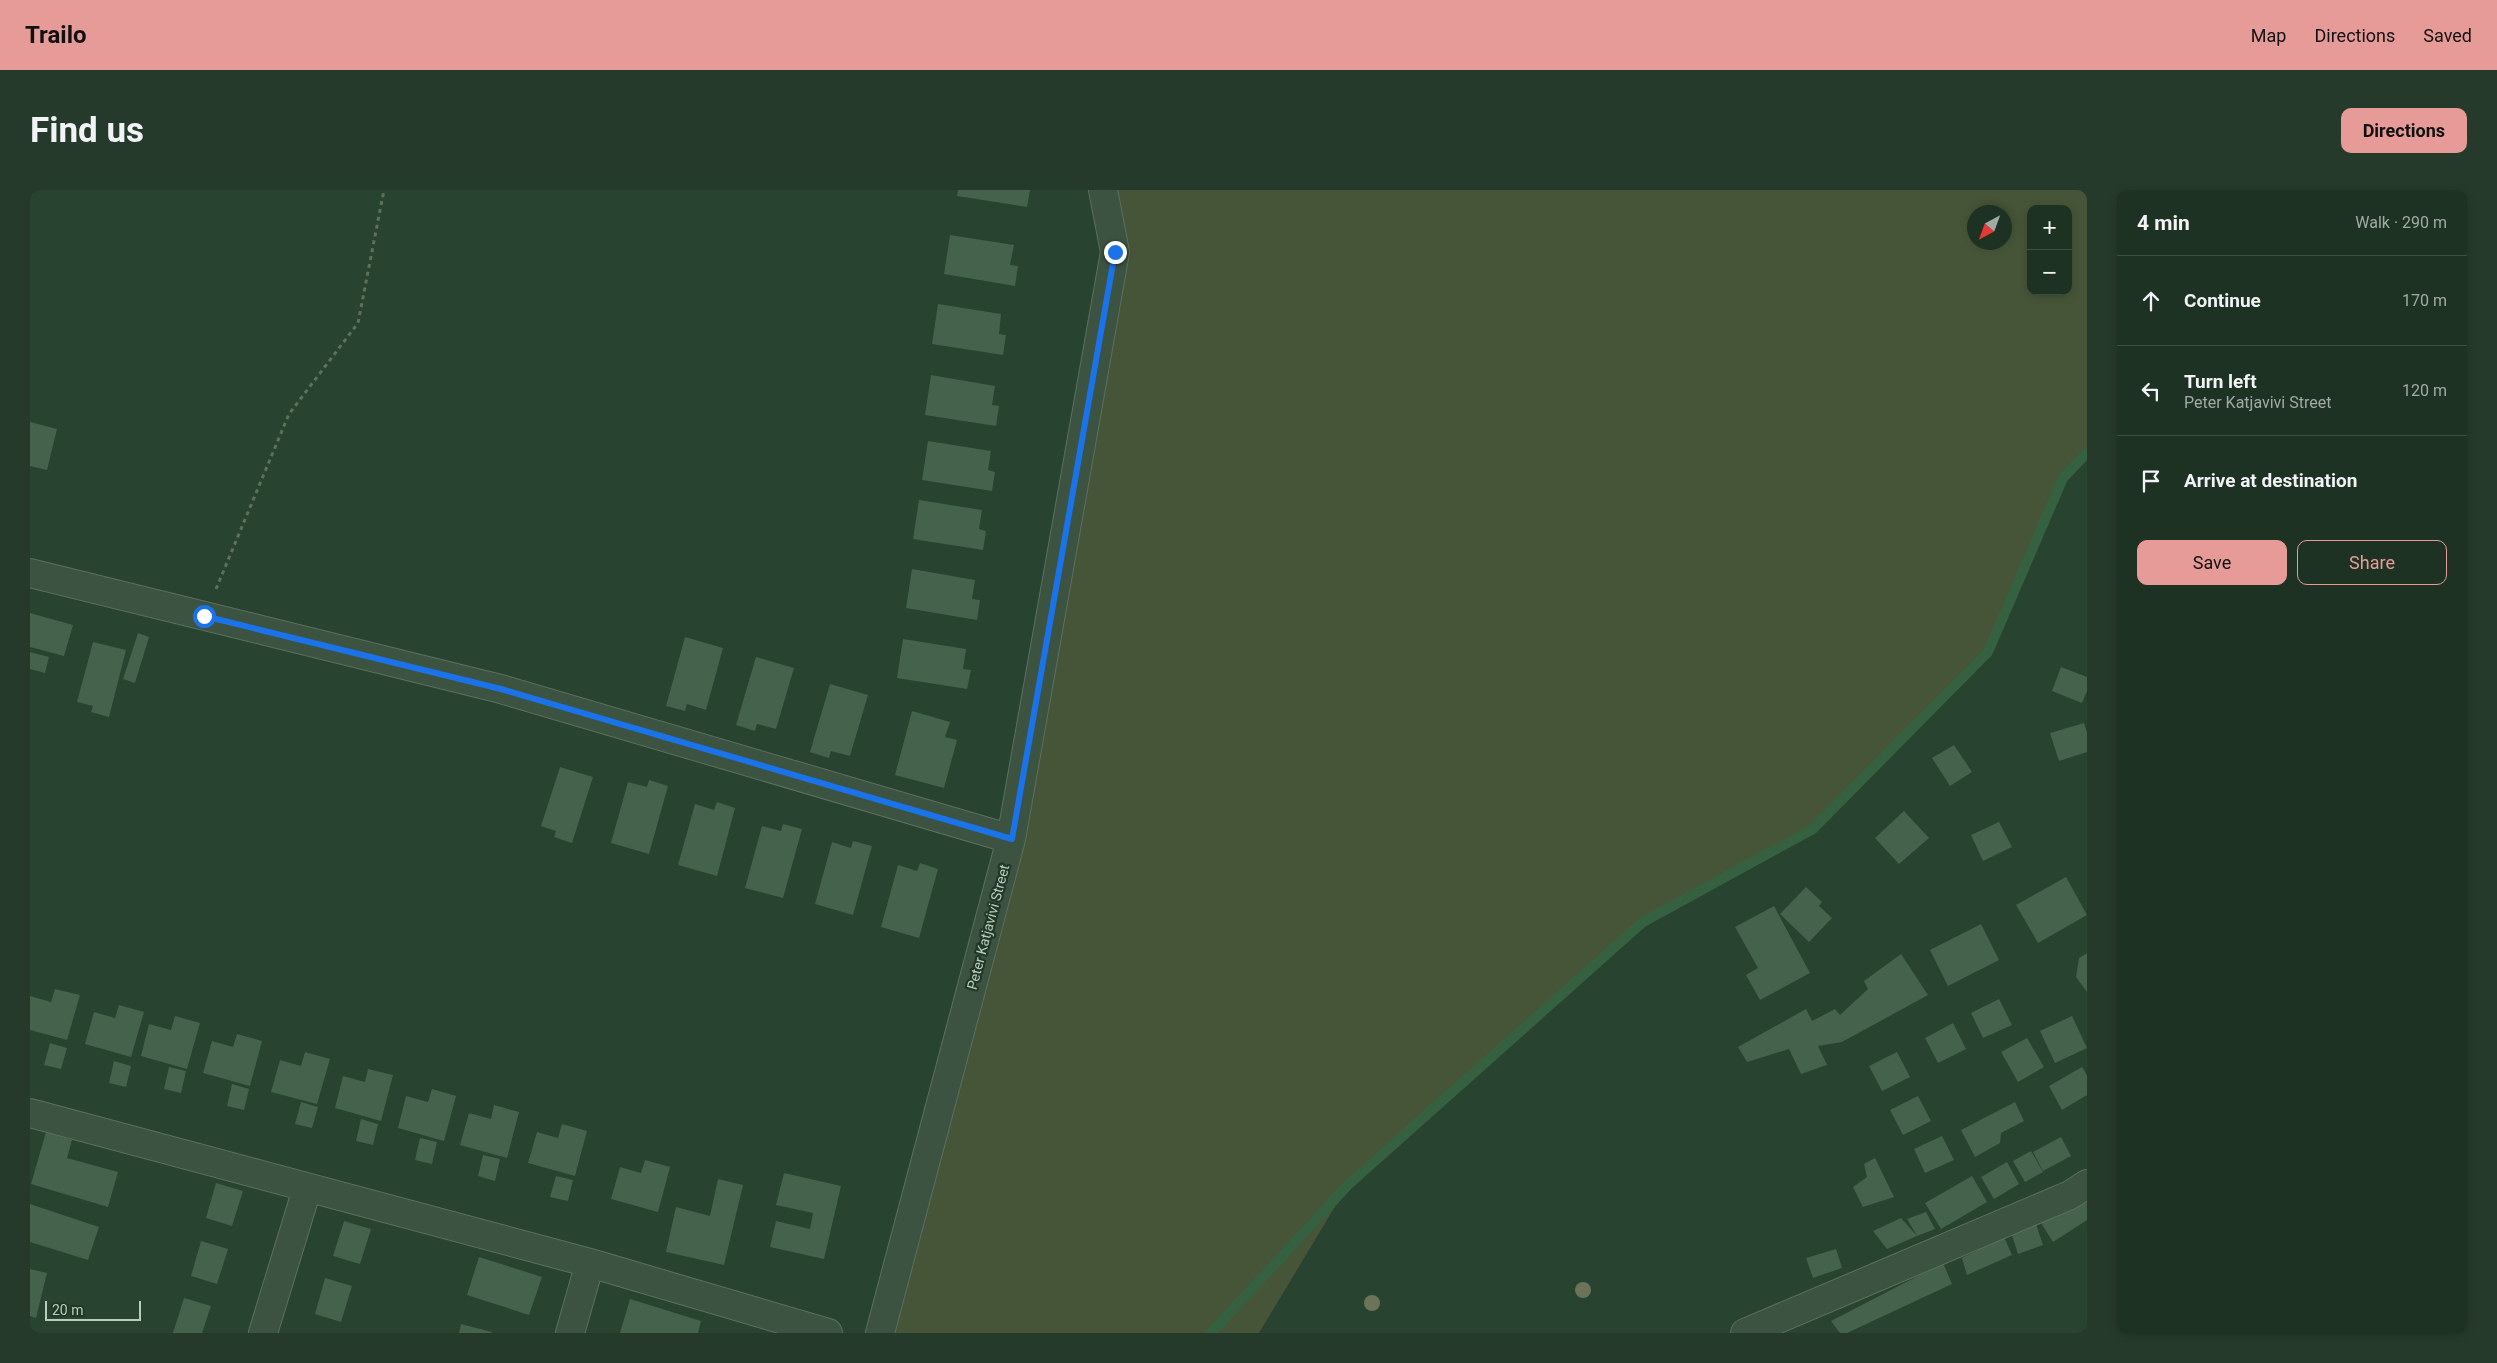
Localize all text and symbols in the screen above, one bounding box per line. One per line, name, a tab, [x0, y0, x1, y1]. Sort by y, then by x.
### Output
text: Trailo	[25, 21, 87, 49]
text: Map	[2251, 25, 2286, 46]
text: Directions	[2314, 25, 2395, 46]
text: Saved	[2423, 25, 2472, 46]
button: Directions	[2341, 108, 2467, 153]
text: Find us	[30, 110, 144, 151]
north arrow	[1967, 205, 2012, 250]
map controls	[2027, 205, 2072, 295]
button: +	[2027, 205, 2072, 250]
text: 4 min	[2137, 211, 2190, 235]
text: Walk · 290 m	[2355, 213, 2447, 232]
route end	[1104, 241, 1127, 264]
button: −	[2027, 250, 2072, 295]
icon: ahead	[2137, 287, 2165, 315]
text: Continue	[2184, 289, 2261, 312]
text: 170 m	[2402, 291, 2447, 310]
text: Turn left	[2184, 370, 2257, 393]
icon: left	[2137, 377, 2165, 405]
text: 120 m	[2402, 381, 2447, 400]
text: Peter Katjavivi Street	[2184, 393, 2331, 412]
icon: arrive	[2137, 467, 2165, 495]
text: Arrive at destination	[2184, 469, 2357, 492]
button: Save	[2137, 540, 2287, 585]
button: Share	[2297, 540, 2447, 585]
route start	[193, 605, 216, 628]
street label: Peter Katjavivi Street	[964, 862, 1013, 991]
scale bar	[45, 1298, 141, 1321]
text: 20 m	[52, 1302, 84, 1318]

